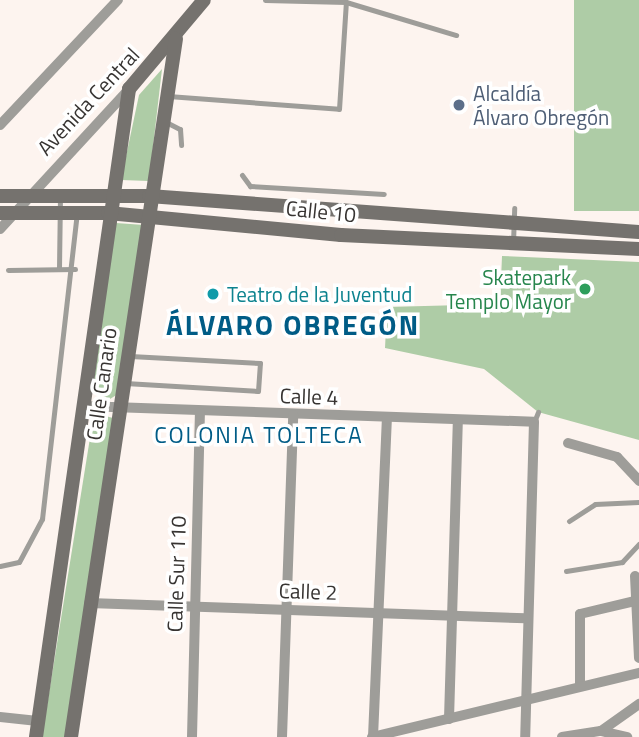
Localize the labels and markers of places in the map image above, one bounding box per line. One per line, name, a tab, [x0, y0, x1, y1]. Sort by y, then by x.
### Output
place label: Alcaldía Álvaro Obregón	[473, 80, 609, 130]
marker: Alcaldía Álvaro Obregón	[451, 97, 467, 113]
place label: Skatepark Templo Mayor	[446, 264, 571, 314]
place label: Teatro de la Juventud	[227, 281, 412, 307]
marker: Skatepark Templo Mayor	[577, 281, 593, 297]
marker: Teatro de la Juventud	[205, 286, 221, 302]

